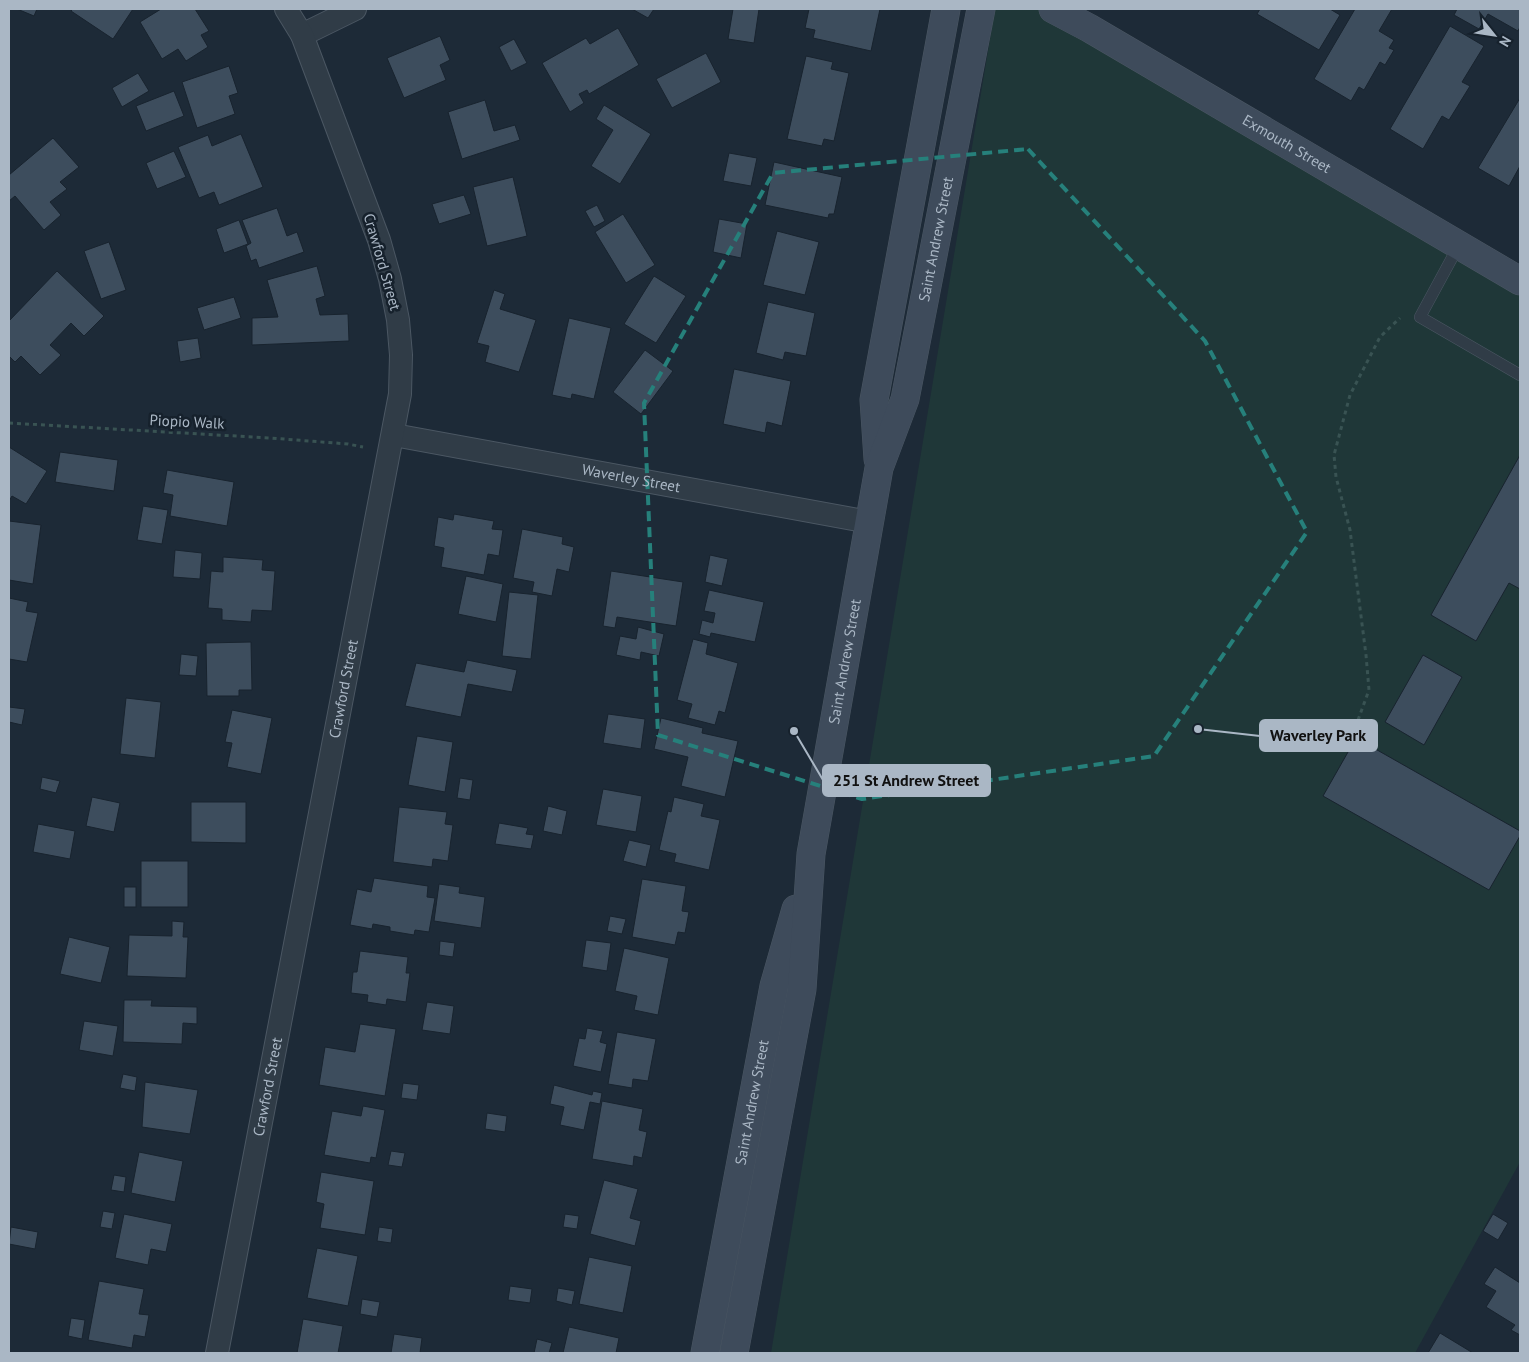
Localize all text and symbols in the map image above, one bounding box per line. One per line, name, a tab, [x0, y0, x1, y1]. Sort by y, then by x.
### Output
north arrow	[1469, 10, 1519, 60]
text: N	[1495, 33, 1515, 50]
street label: Exmouth Street	[1239, 110, 1335, 177]
street label: Saint Andrew Street	[914, 175, 957, 303]
street label: Crawford Street	[360, 211, 405, 313]
street label: Piopio Walk	[149, 410, 226, 433]
street label: Waverley Street	[580, 460, 682, 496]
street label: Saint Andrew Street	[824, 597, 865, 726]
street label: Crawford Street	[325, 638, 362, 740]
callout: Waverley Park	[1260, 720, 1377, 751]
text: Waverley Park	[1270, 725, 1366, 745]
callout: 251 St Andrew Street	[823, 765, 990, 796]
text: 251 St Andrew Street	[833, 770, 979, 790]
street label: Crawford Street	[249, 1036, 286, 1138]
street label: Saint Andrew Street	[731, 1038, 773, 1166]

